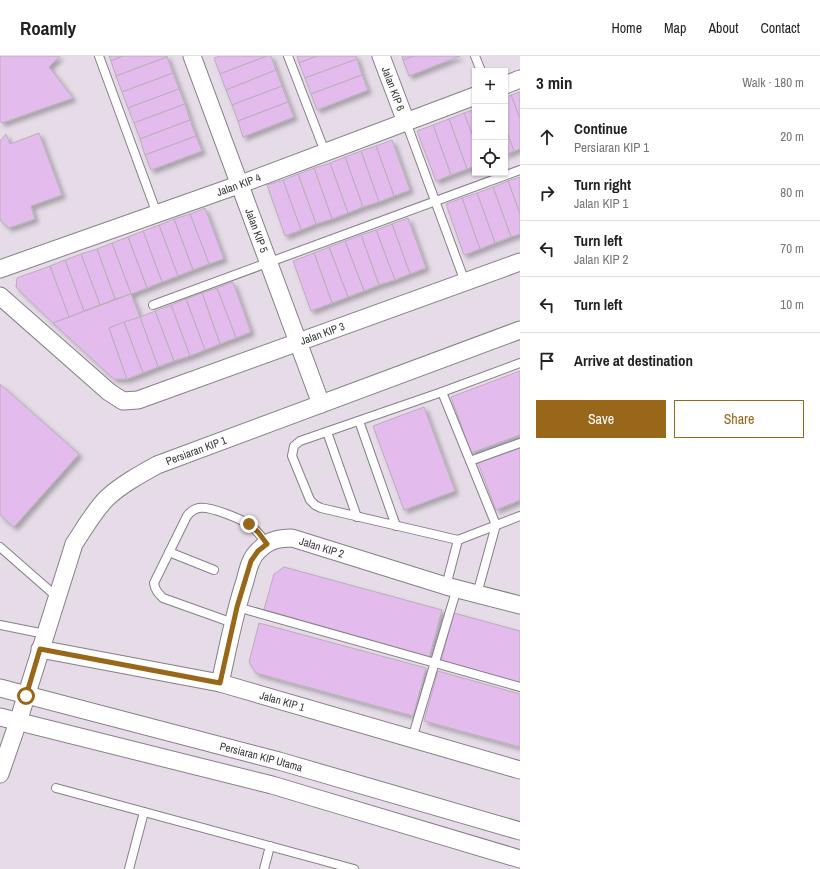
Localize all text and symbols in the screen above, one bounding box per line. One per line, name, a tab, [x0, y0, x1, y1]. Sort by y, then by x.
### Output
text: Roamly	[20, 15, 76, 41]
text: Home	[611, 19, 642, 37]
text: Map	[664, 19, 686, 37]
text: About	[708, 19, 738, 37]
text: Contact	[760, 19, 800, 37]
street label: Jalan KIP 6	[379, 65, 408, 113]
map controls	[472, 68, 508, 176]
button: +	[472, 68, 508, 104]
text: 3 min	[536, 71, 572, 94]
text: Walk · 180 m	[742, 74, 804, 91]
button: −	[472, 104, 508, 140]
text: Continue	[574, 118, 627, 139]
icon: ahead	[536, 126, 558, 148]
text: 20 m	[780, 128, 804, 145]
text: Persiaran KIP 1	[574, 139, 649, 156]
button: locate	[472, 140, 508, 176]
street label: Jalan KIP 4	[215, 170, 263, 199]
text: Turn right	[574, 174, 631, 195]
icon: right	[536, 182, 558, 204]
text: 80 m	[780, 184, 804, 201]
text: Jalan KIP 1	[574, 195, 628, 212]
street label: Jalan KIP 5	[242, 206, 271, 254]
text: Turn left	[574, 230, 622, 251]
icon: left	[536, 238, 558, 260]
text: 70 m	[780, 240, 804, 257]
text: Jalan KIP 2	[574, 251, 628, 268]
icon: left	[536, 294, 558, 316]
text: Turn left	[574, 294, 622, 315]
text: 10 m	[780, 296, 804, 313]
street label: Jalan KIP 3	[298, 319, 346, 348]
icon: arrive	[536, 350, 558, 372]
text: Arrive at destination	[574, 350, 693, 371]
button: Save	[536, 400, 666, 438]
button: Share	[674, 400, 804, 438]
street label: Persiaran KIP 1	[164, 433, 228, 468]
route end	[240, 515, 258, 533]
street label: Jalan KIP 2	[298, 534, 346, 561]
route start	[17, 687, 35, 705]
street label: Jalan KIP 1	[258, 688, 306, 714]
street label: Persiaran KIP Utama	[218, 739, 304, 774]

